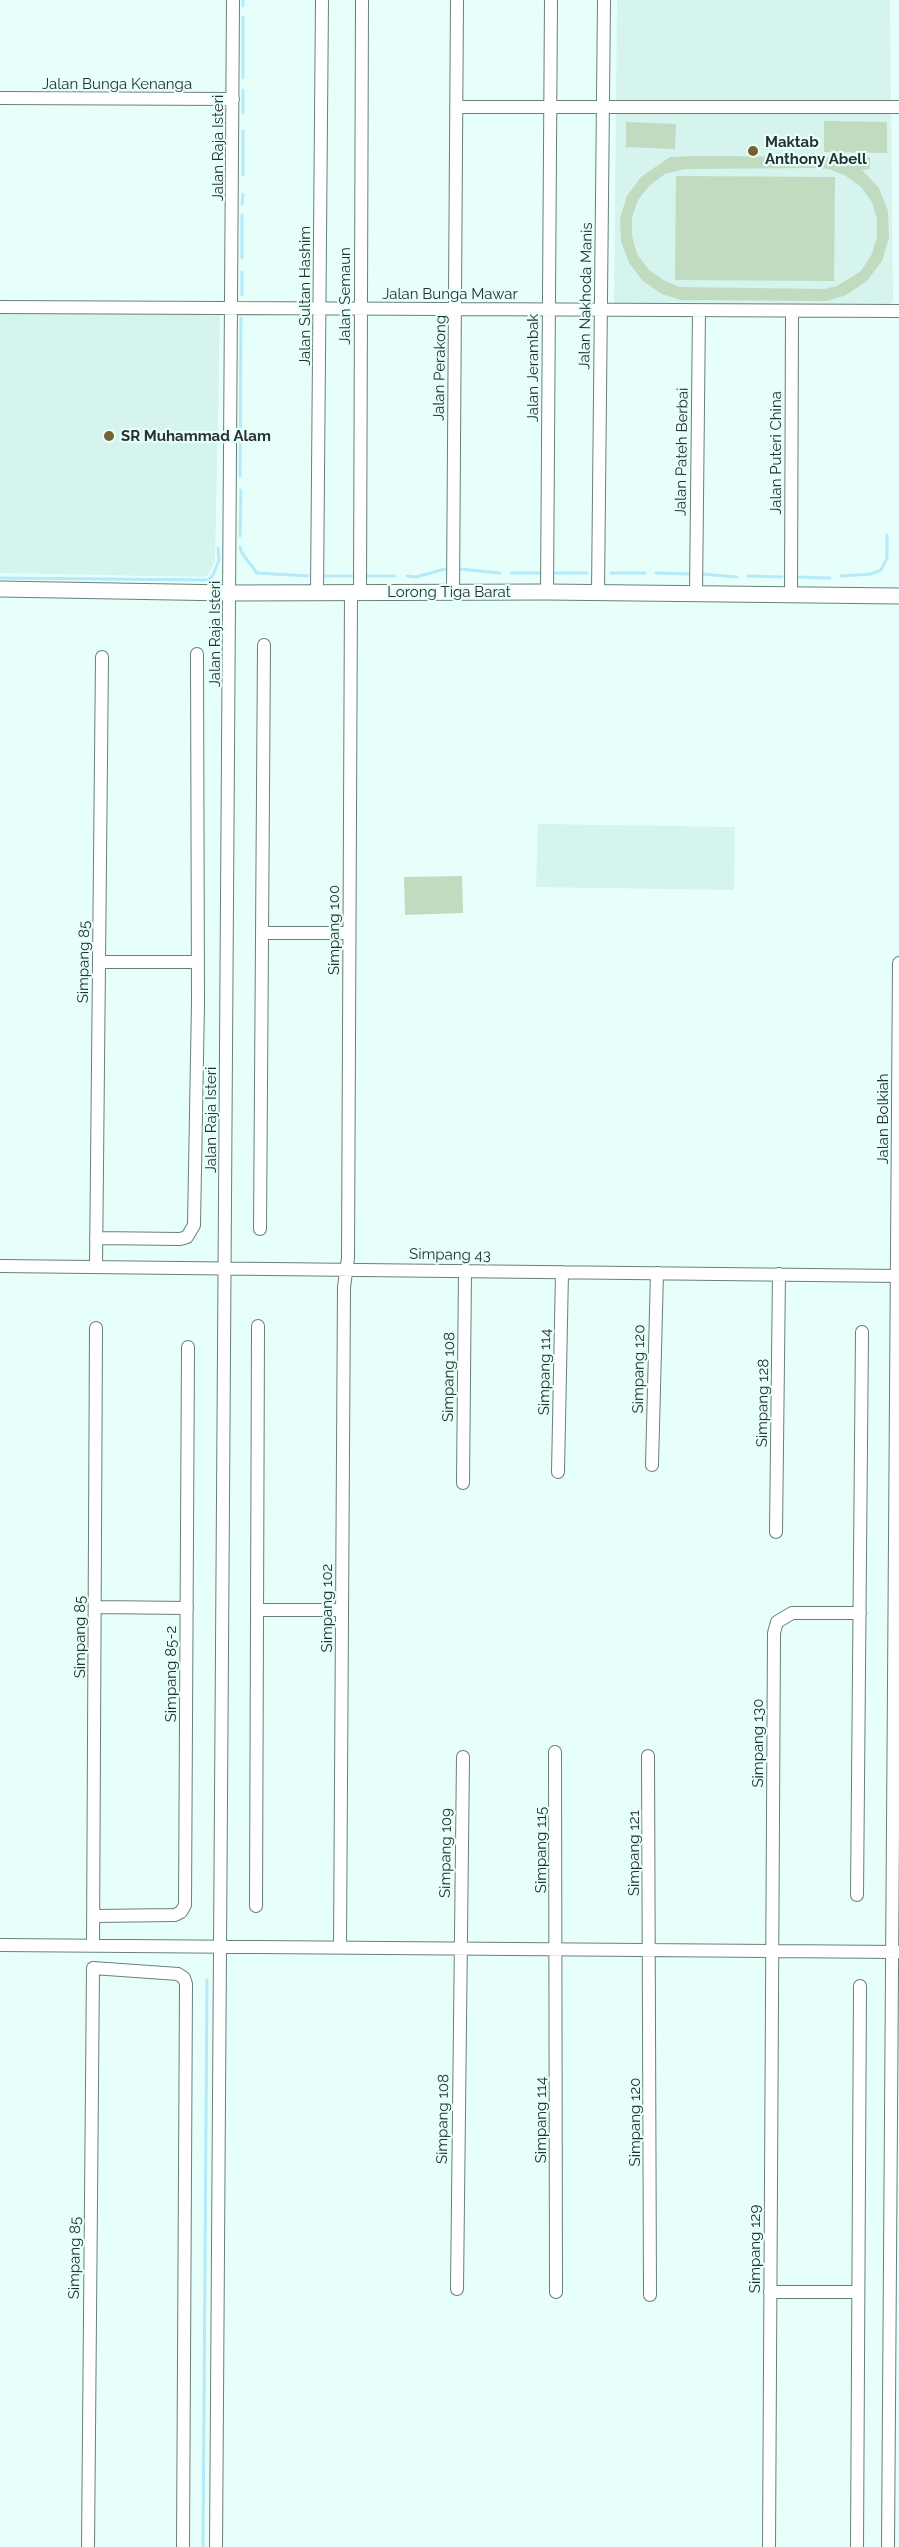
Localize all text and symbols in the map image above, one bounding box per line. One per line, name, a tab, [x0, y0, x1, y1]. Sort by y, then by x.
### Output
street label: Jalan Bunga Kenanga	[42, 75, 192, 93]
street label: Jalan Raja Isteri	[209, 95, 227, 201]
place label: Maktab Anthony Abell	[765, 133, 867, 168]
marker: Maktab Anthony Abell	[746, 144, 760, 158]
street label: Jalan Nakhoda Manis	[576, 222, 596, 370]
street label: Jalan Sultan Hashim	[296, 226, 314, 366]
street label: Jalan Semaun	[336, 247, 354, 345]
street label: Jalan Bunga Mawar	[382, 285, 518, 303]
street label: Jalan Jerambak	[524, 314, 542, 422]
street label: Jalan Perakong	[430, 315, 450, 421]
street label: Jalan Pateh Berbai	[672, 388, 692, 516]
street label: Jalan Puteri China	[767, 391, 785, 515]
place label: SR Muhammad Alam	[121, 427, 271, 445]
marker: SR Muhammad Alam	[102, 429, 116, 443]
street label: Jalan Raja Isteri	[206, 581, 224, 687]
street label: Lorong Tiga Barat	[387, 583, 511, 601]
street label: Simpang 100	[325, 885, 343, 975]
street label: Simpang 85	[74, 921, 94, 1003]
street label: Jalan Raja Isteri	[202, 1067, 220, 1173]
street label: Jalan Bolkiah	[874, 1073, 892, 1165]
street label: Simpang 43	[409, 1245, 491, 1265]
street label: Simpang 120	[629, 1324, 649, 1414]
street label: Simpang 114	[535, 1329, 555, 1415]
street label: Simpang 108	[439, 1332, 459, 1422]
street label: Simpang 128	[753, 1359, 773, 1447]
street label: Simpang 102	[318, 1564, 336, 1652]
street label: Simpang 85	[71, 1596, 89, 1678]
street label: Simpang 85-2	[162, 1626, 180, 1722]
street label: Simpang 130	[749, 1698, 767, 1788]
street label: Simpang 115	[532, 1807, 550, 1893]
street label: Simpang 109	[436, 1808, 456, 1898]
street label: Simpang 121	[625, 1810, 643, 1896]
street label: Simpang 108	[433, 2074, 453, 2164]
street label: Simpang 114	[532, 2077, 550, 2163]
street label: Simpang 120	[626, 2078, 644, 2166]
street label: Simpang 129	[746, 2205, 764, 2293]
street label: Simpang 85	[65, 2217, 85, 2299]

